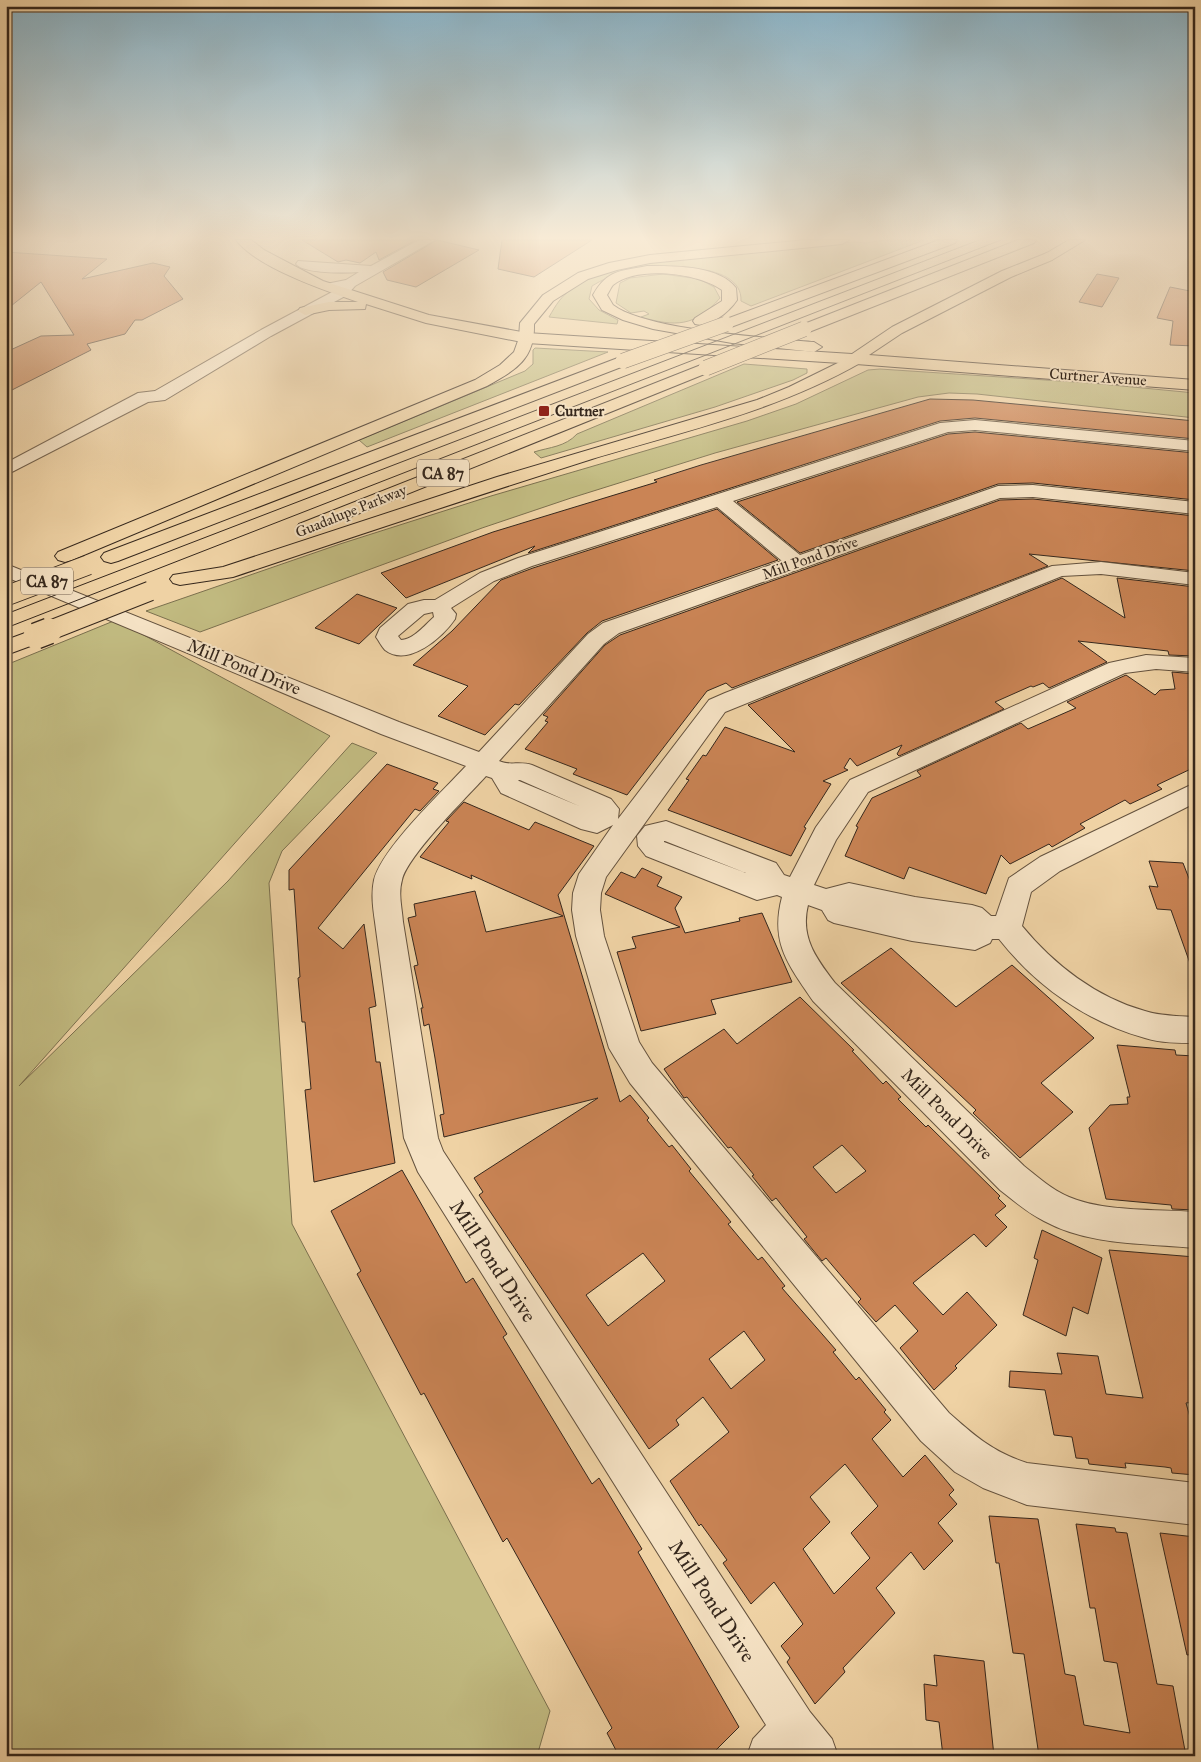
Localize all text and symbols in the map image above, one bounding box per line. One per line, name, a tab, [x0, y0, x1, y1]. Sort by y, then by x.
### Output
street label: Curtner Avenue	[1049, 365, 1147, 389]
place label: Curtner	[555, 402, 605, 420]
marker: Curtner	[537, 404, 551, 418]
road number: CA 87	[417, 459, 469, 486]
street label: Guadalupe Parkway	[293, 480, 410, 541]
street label: Mill Pond Drive	[760, 532, 860, 584]
road number: CA 87	[21, 568, 73, 594]
street label: Mill Pond Drive	[184, 634, 304, 700]
street label: Mill Pond Drive	[897, 1064, 997, 1164]
street label: Mill Pond Drive	[444, 1195, 542, 1327]
street label: Mill Pond Drive	[663, 1535, 761, 1667]

